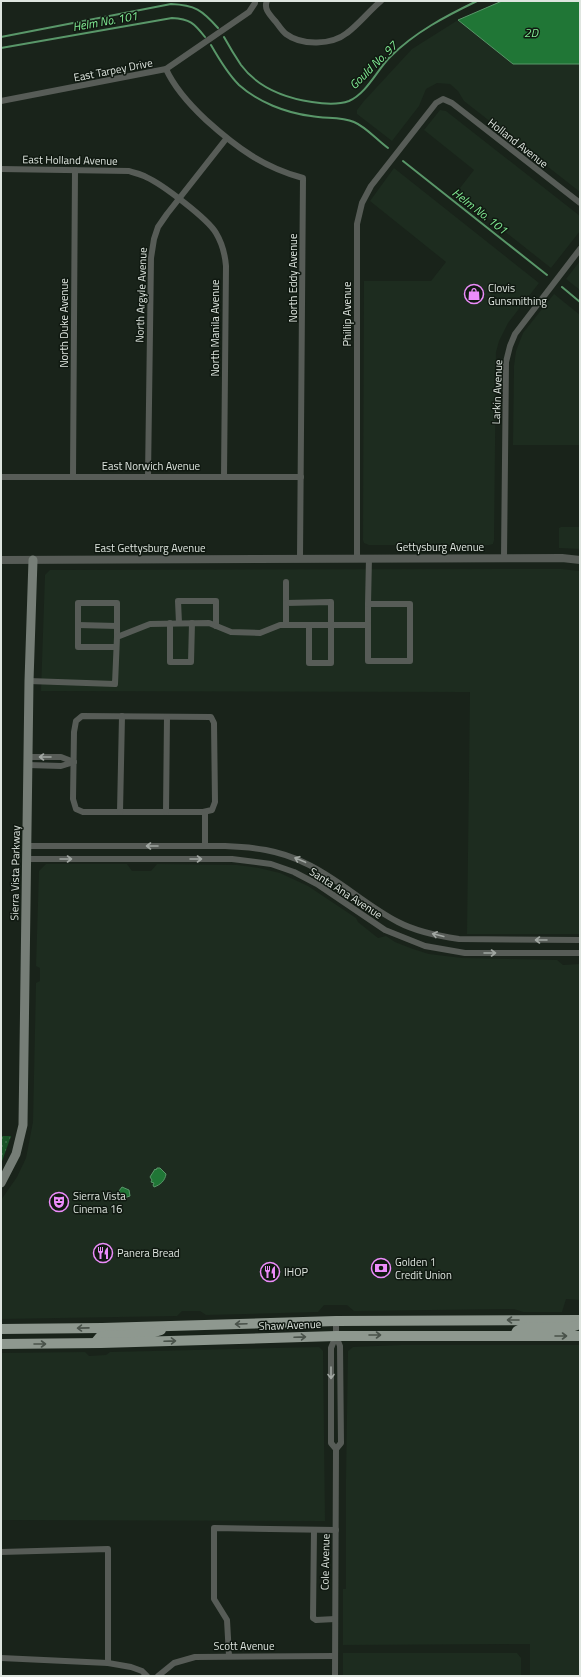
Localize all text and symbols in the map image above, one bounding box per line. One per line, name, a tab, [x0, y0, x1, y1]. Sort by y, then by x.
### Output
water label: Helm No. 101	[71, 6, 139, 36]
water label: 2D	[524, 23, 539, 42]
water label: Gould No. 97	[345, 36, 402, 93]
street label: East Tarpey Drive	[72, 54, 154, 86]
street label: Holland Avenue	[485, 114, 552, 172]
street label: East Holland Avenue	[22, 151, 118, 169]
water label: Helm No. 101	[448, 183, 512, 239]
street label: North Eddy Avenue	[285, 233, 301, 322]
street label: North Argyle Avenue	[131, 247, 151, 343]
street label: North Duke Avenue	[56, 278, 72, 368]
street label: North Manila Avenue	[207, 279, 223, 377]
place label: Clovis Gunsmithing	[488, 280, 547, 309]
street label: Phillip Avenue	[339, 281, 355, 346]
shop icon: Clovis Gunsmithing	[463, 283, 485, 305]
street label: Larkin Avenue	[488, 359, 506, 425]
street label: East Norwich Avenue	[102, 458, 201, 474]
street label: Gettysburg Avenue	[396, 539, 485, 555]
street label: East Gettysburg Avenue	[94, 540, 206, 556]
one-way arrow	[39, 753, 52, 761]
street label: Sierra Vista Parkway	[6, 825, 24, 921]
one-way arrow	[146, 842, 159, 850]
one-way arrow	[59, 855, 72, 863]
one-way arrow	[189, 855, 202, 863]
one-way arrow	[294, 856, 306, 864]
street label: Santa Ana Avenue	[306, 863, 386, 923]
one-way arrow	[431, 931, 444, 939]
one-way arrow	[535, 936, 548, 944]
one-way arrow	[483, 949, 496, 957]
place label: Sierra Vista Cinema 16	[73, 1188, 126, 1217]
theatre icon: Sierra Vista Cinema 16	[48, 1191, 70, 1213]
restaurant icon: Panera Bread	[92, 1242, 114, 1264]
place label: Panera Bread	[117, 1245, 180, 1261]
place label: Golden 1 Credit Union	[395, 1254, 452, 1283]
bank icon: Golden 1 Credit Union	[370, 1257, 392, 1279]
restaurant icon: IHOP	[259, 1261, 281, 1283]
place label: IHOP	[284, 1264, 308, 1280]
street label: Shaw Avenue	[258, 1316, 322, 1334]
one-way arrow	[507, 1316, 520, 1324]
one-way arrow	[235, 1320, 248, 1328]
one-way arrow	[77, 1324, 90, 1332]
one-way arrow	[368, 1331, 381, 1339]
one-way arrow	[554, 1332, 567, 1340]
one-way arrow	[293, 1333, 306, 1341]
one-way arrow	[163, 1338, 176, 1345]
one-way arrow	[33, 1340, 46, 1348]
one-way arrow	[327, 1366, 335, 1379]
street label: Cole Avenue	[317, 1533, 334, 1590]
street label: Scott Avenue	[213, 1638, 275, 1654]

